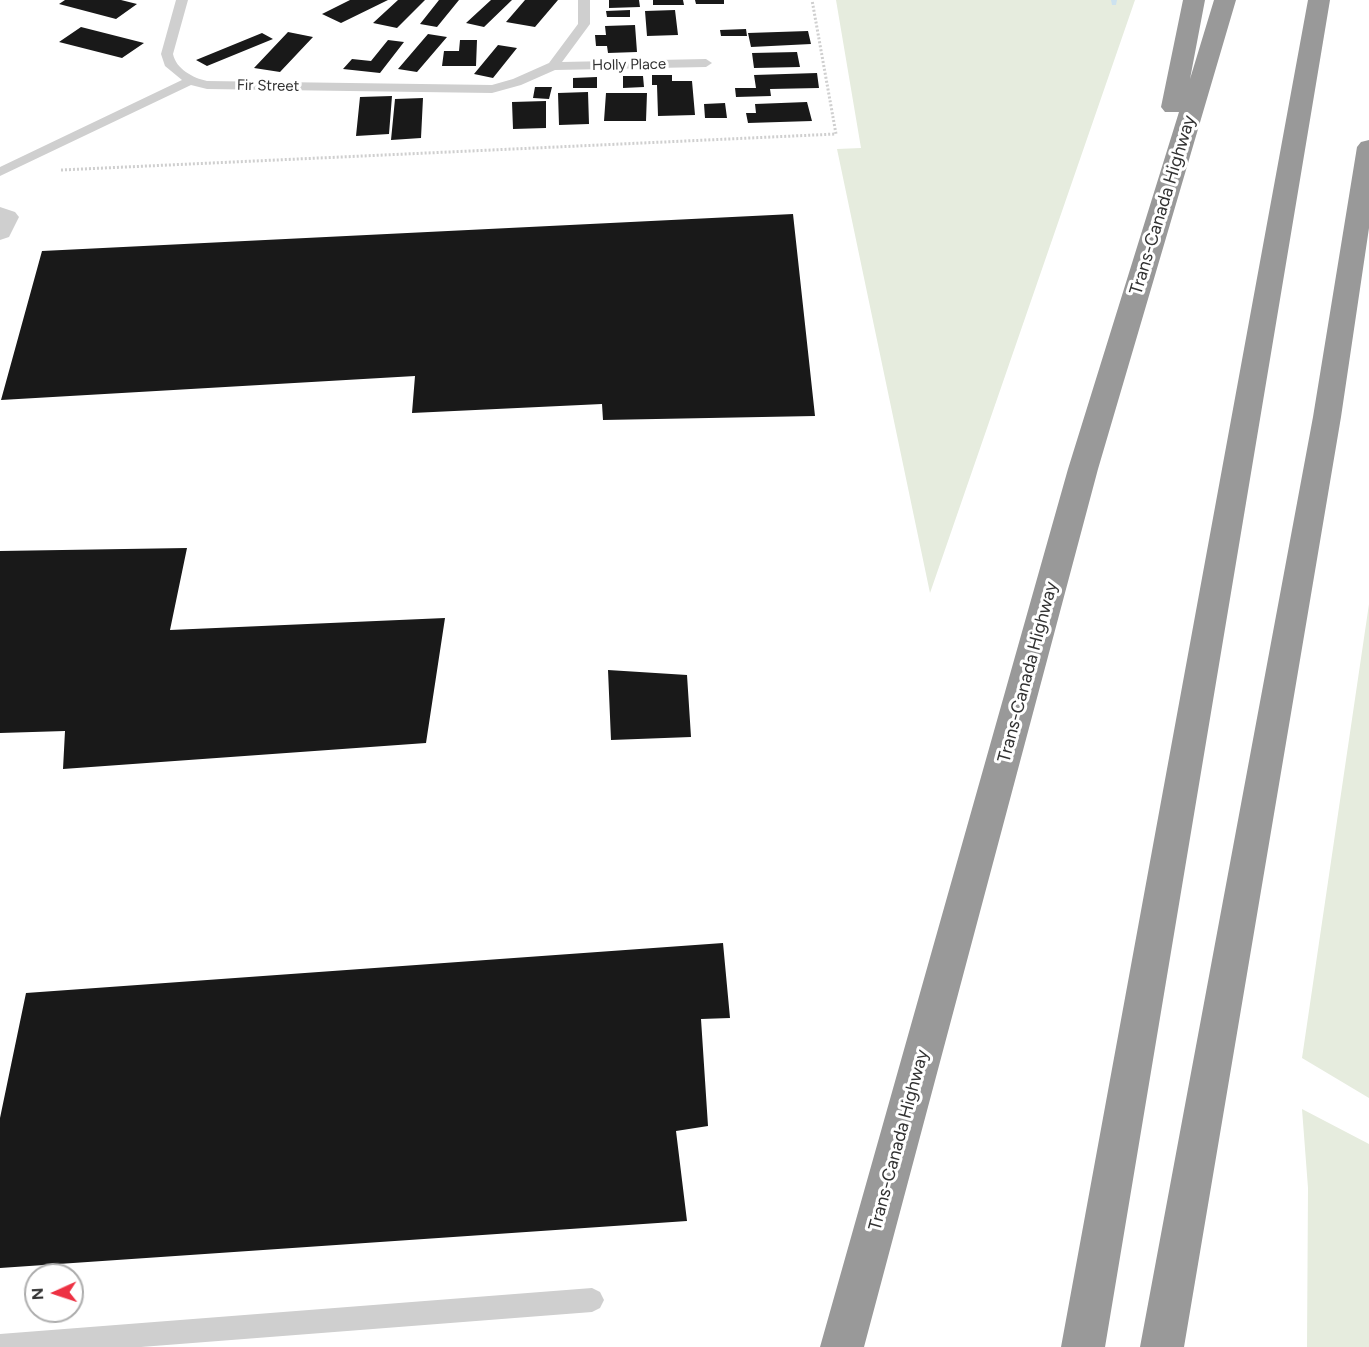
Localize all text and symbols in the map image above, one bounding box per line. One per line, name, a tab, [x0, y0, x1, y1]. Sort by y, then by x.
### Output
street label: Holly Place	[592, 55, 666, 75]
street label: Fir Street	[237, 76, 299, 96]
street label: Trans-Canada Highway	[1125, 113, 1201, 297]
street label: Trans-Canada Highway	[993, 579, 1063, 765]
street label: Trans-Canada Highway	[864, 1047, 934, 1233]
north arrow	[24, 1263, 84, 1323]
text: N	[28, 1287, 47, 1301]

